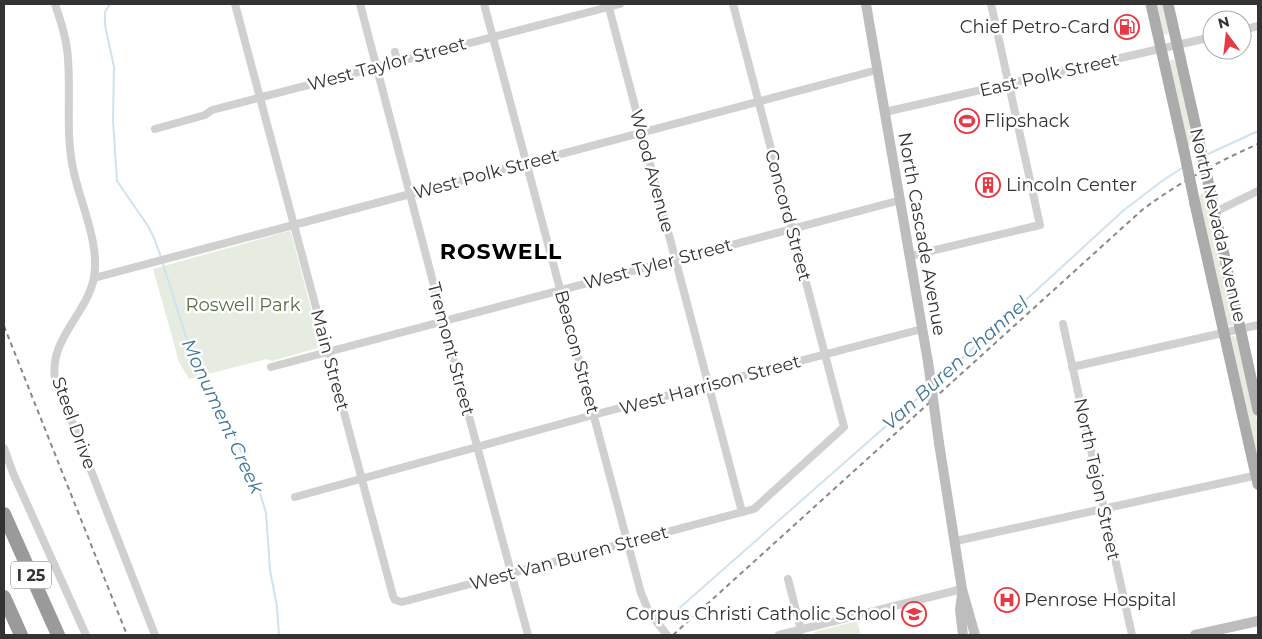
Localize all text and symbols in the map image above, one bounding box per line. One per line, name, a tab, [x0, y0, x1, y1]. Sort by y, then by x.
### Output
north arrow	[1202, 10, 1252, 60]
text: N	[1216, 12, 1231, 33]
fuel station icon: Chief Petro-Card	[1114, 14, 1140, 40]
place label: Chief Petro-Card	[960, 16, 1110, 38]
street label: West Taylor Street	[305, 32, 469, 96]
street label: East Polk Street	[977, 48, 1121, 102]
street label: Wood Avenue	[625, 107, 679, 235]
sports icon: Flipshack	[954, 108, 980, 134]
place label: Flipshack	[984, 110, 1070, 132]
street label: North Nevada Avenue	[1185, 126, 1251, 324]
street label: North Cascade Avenue	[893, 131, 951, 338]
street label: West Polk Street	[411, 144, 561, 204]
street label: Concord Street	[760, 147, 816, 283]
building icon: Lincoln Center	[975, 172, 1001, 198]
place label: Lincoln Center	[1006, 174, 1137, 196]
street label: West Tyler Street	[581, 234, 735, 294]
district label: ROSWELL	[440, 238, 562, 265]
street label: Tremont Street	[423, 280, 479, 418]
street label: Beacon Street	[550, 288, 604, 416]
water label: Van Buren Channel	[878, 291, 1034, 435]
park label: Roswell Park	[186, 294, 301, 316]
street label: Main Street	[306, 307, 354, 413]
water label: Monument Creek	[177, 335, 269, 498]
street label: West Harrison Street	[617, 350, 803, 420]
street label: Steel Drive	[47, 374, 101, 472]
street label: North Tejon Street	[1069, 396, 1125, 562]
street label: West Van Buren Street	[467, 521, 671, 595]
road number: I 25	[11, 562, 51, 588]
hospital icon: Penrose Hospital	[994, 587, 1020, 613]
place label: Penrose Hospital	[1024, 589, 1176, 611]
school or university icon: Corpus Christi Catholic School	[901, 601, 927, 627]
place label: Corpus Christi Catholic School	[626, 603, 896, 625]

